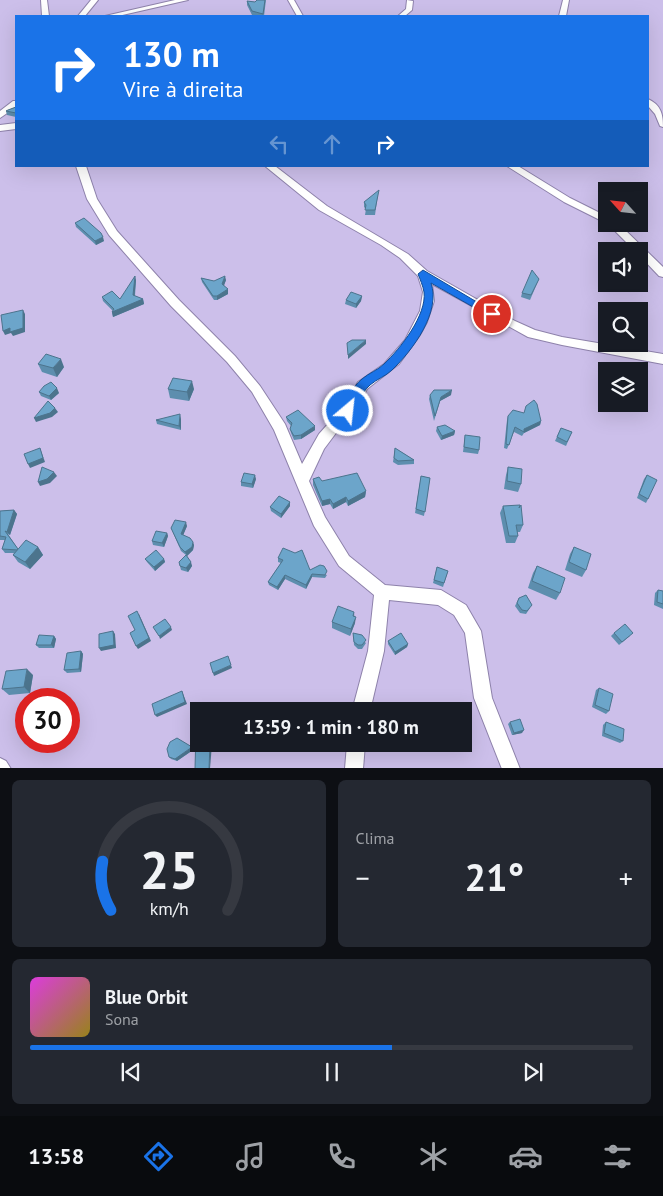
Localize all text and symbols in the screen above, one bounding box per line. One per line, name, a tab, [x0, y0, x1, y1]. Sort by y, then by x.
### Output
text: 130 m	[123, 31, 220, 77]
icon: right	[40, 35, 105, 100]
text: Vire à direita	[123, 75, 243, 103]
icon: left	[265, 130, 293, 158]
icon: ahead	[318, 130, 346, 158]
icon: right	[371, 130, 399, 158]
north arrow	[598, 182, 648, 232]
map controls	[598, 182, 648, 412]
button: sound	[598, 242, 648, 292]
pin	[471, 293, 513, 335]
icon: arrive	[478, 300, 506, 328]
button: search	[598, 302, 648, 352]
button: layers	[598, 362, 648, 412]
position arrow	[321, 384, 373, 436]
speed limit sign: 30	[15, 688, 80, 753]
text: 13:59 · 1 min · 180 m	[243, 715, 419, 739]
text: Clima	[356, 828, 395, 848]
text: 25	[139, 836, 198, 903]
text: 21°	[464, 852, 524, 901]
text: −	[356, 859, 370, 896]
text: +	[619, 859, 633, 896]
text: km/h	[149, 897, 188, 920]
text: Blue Orbit	[105, 985, 188, 1009]
text: Sona	[105, 1009, 139, 1029]
icon: previous	[117, 1058, 145, 1086]
icon: pause	[318, 1058, 346, 1086]
icon: next	[519, 1058, 547, 1086]
icon: directions	[141, 1139, 176, 1174]
icon: music	[233, 1139, 268, 1174]
icon: phone	[324, 1139, 359, 1174]
icon: climate	[416, 1139, 451, 1174]
icon: car	[508, 1139, 543, 1174]
icon: filters	[600, 1139, 635, 1174]
text: 13:58	[28, 1142, 84, 1170]

